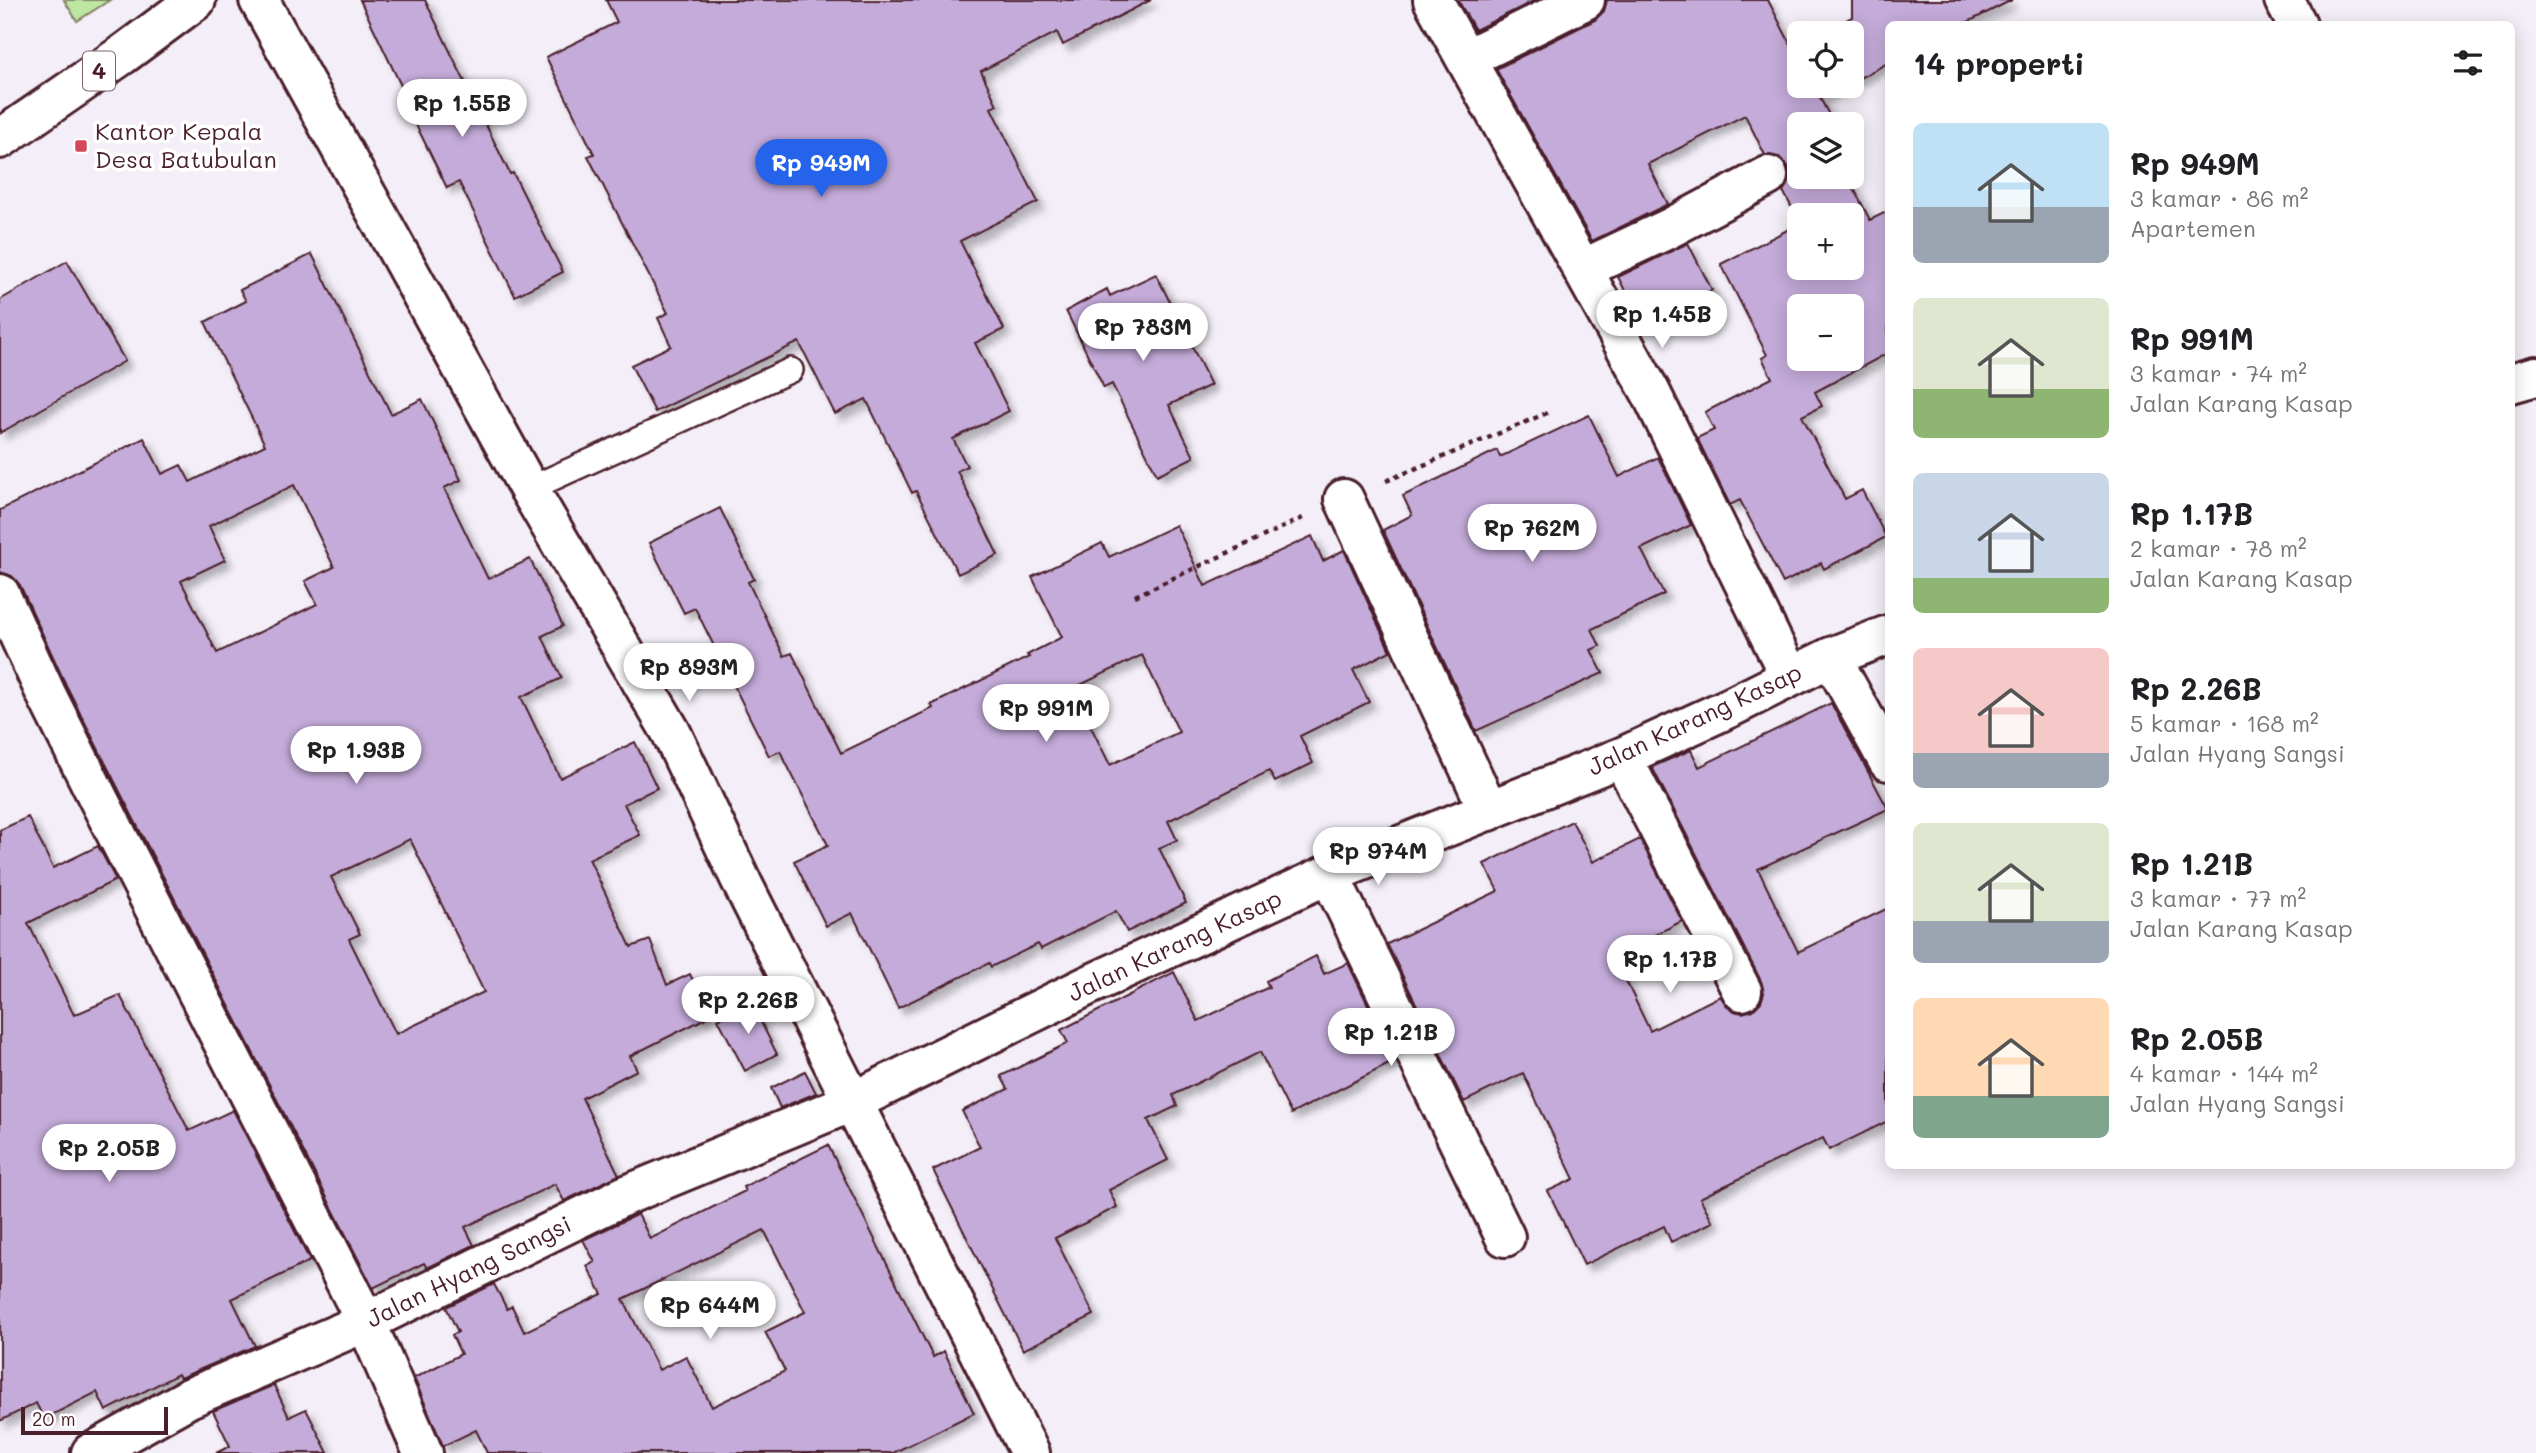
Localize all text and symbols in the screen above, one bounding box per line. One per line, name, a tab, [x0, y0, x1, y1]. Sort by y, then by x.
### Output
map controls	[1787, 21, 1864, 371]
button: locate	[1787, 21, 1864, 98]
text: 14 properti	[1913, 43, 2085, 83]
icon: filters	[2449, 44, 2487, 82]
road number: 4	[83, 52, 115, 90]
pin: Rp 1.55B	[390, 80, 534, 139]
text: Rp 1.55B	[413, 87, 511, 117]
button: layers	[1787, 112, 1864, 189]
place label: Kantor Kepala Desa Batubulan	[95, 115, 277, 174]
marker: Kantor Kepala Desa Batubulan	[73, 138, 89, 154]
pin: Rp 949M	[756, 140, 886, 199]
text: Rp 949M	[2130, 143, 2260, 183]
text: Rp 949M	[771, 147, 871, 177]
icon: home	[1969, 151, 2053, 235]
text: 3 kamar · 86 m²	[2130, 183, 2309, 213]
button: +	[1787, 203, 1864, 280]
text: Apartemen	[2130, 213, 2256, 243]
pin: Rp 1.45B	[1590, 290, 1734, 350]
button: −	[1787, 294, 1864, 371]
text: Rp 1.45B	[1612, 298, 1712, 328]
pin: Rp 783M	[1078, 304, 1208, 363]
text: Rp 783M	[1094, 311, 1192, 341]
text: Rp 991M	[2130, 318, 2254, 358]
icon: home	[1969, 326, 2053, 410]
text: 3 kamar · 74 m²	[2130, 358, 2307, 388]
text: Jalan Karang Kasap	[2130, 388, 2353, 418]
text: Rp 1.17B	[2130, 493, 2253, 533]
icon: home	[1969, 501, 2053, 585]
pin: Rp 762M	[1467, 504, 1597, 564]
text: Rp 762M	[1484, 512, 1580, 542]
text: 2 kamar · 78 m²	[2130, 533, 2307, 563]
text: Jalan Karang Kasap	[2130, 563, 2353, 593]
pin: Rp 893M	[624, 644, 754, 703]
text: Rp 893M	[639, 651, 739, 681]
street label: Jalan Karang Kasap	[1582, 655, 1806, 782]
text: Rp 2.26B	[2130, 668, 2262, 708]
icon: home	[1969, 676, 2053, 760]
pin: Rp 991M	[981, 684, 1111, 744]
text: Rp 991M	[998, 692, 1094, 722]
text: 5 kamar · 168 m²	[2130, 708, 2319, 738]
pin: Rp 1.93B	[284, 726, 428, 786]
text: Rp 1.93B	[306, 734, 406, 764]
text: Jalan Hyang Sangsi	[2130, 738, 2345, 768]
pin: Rp 974M	[1313, 828, 1443, 887]
text: Rp 974M	[1329, 835, 1427, 865]
text: Rp 1.21B	[2130, 843, 2253, 883]
icon: home	[1969, 851, 2053, 935]
street label: Jalan Karang Kasap	[1062, 881, 1286, 1008]
text: 3 kamar · 77 m²	[2130, 883, 2306, 913]
text: Jalan Karang Kasap	[2130, 913, 2353, 943]
pin: Rp 1.17B	[1598, 936, 1742, 995]
text: Rp 1.17B	[1623, 943, 1717, 973]
pin: Rp 2.26B	[676, 976, 820, 1036]
text: Rp 2.26B	[698, 984, 798, 1014]
pin: Rp 1.21B	[1319, 1009, 1463, 1068]
text: Rp 1.21B	[1344, 1016, 1438, 1046]
text: Rp 2.05B	[2130, 1018, 2264, 1058]
icon: home	[1969, 1026, 2053, 1110]
text: 4 kamar · 144 m²	[2130, 1058, 2318, 1088]
text: Jalan Hyang Sangsi	[2130, 1088, 2345, 1118]
pin: Rp 2.05B	[37, 1124, 181, 1184]
text: Rp 2.05B	[58, 1132, 160, 1162]
street label: Jalan Hyang Sangsi	[361, 1208, 576, 1334]
pin: Rp 644M	[645, 1282, 775, 1341]
text: Rp 644M	[660, 1289, 760, 1319]
scale bar	[21, 1404, 168, 1436]
text: 20 m	[32, 1406, 76, 1431]

